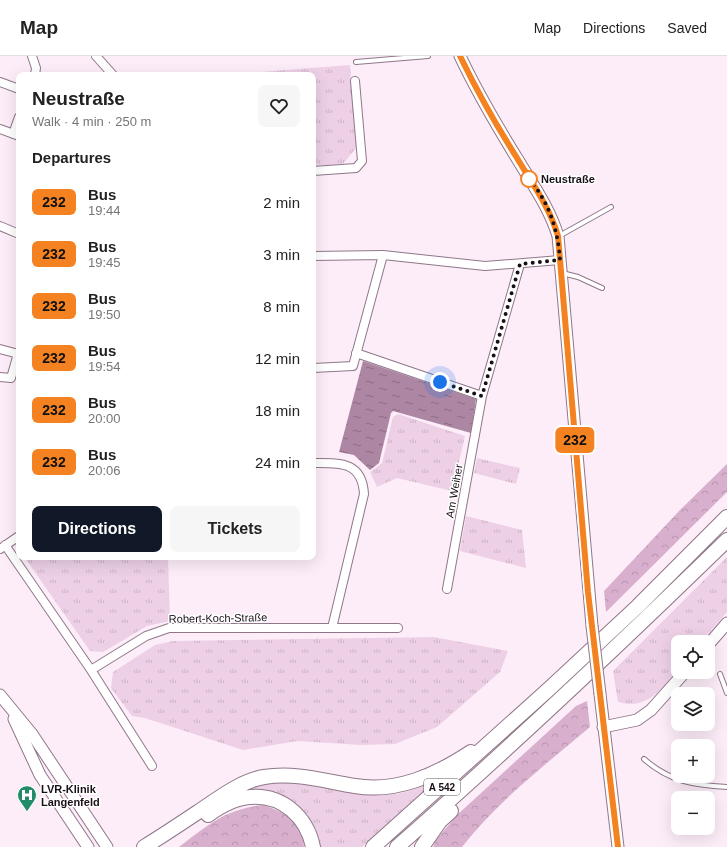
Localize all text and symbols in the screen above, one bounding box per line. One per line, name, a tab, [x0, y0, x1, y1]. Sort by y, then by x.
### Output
text: Map	[20, 17, 58, 38]
text: Map	[534, 20, 561, 36]
text: Directions	[583, 20, 645, 36]
text: Saved	[667, 20, 707, 36]
button: heart	[258, 85, 300, 127]
text: Neustraße	[32, 88, 125, 109]
text: Walk · 4 min · 250 m	[32, 114, 151, 129]
text: Departures	[32, 149, 111, 166]
marker: Neustraße	[520, 170, 538, 188]
place label: Neustraße	[541, 173, 595, 185]
text: Bus	[88, 186, 116, 203]
text: 232	[42, 194, 66, 210]
text: 2 min	[263, 194, 300, 211]
text: 19:44	[88, 203, 121, 218]
text: Bus	[88, 238, 116, 255]
text: 232	[42, 246, 66, 262]
text: 3 min	[263, 246, 300, 263]
text: 19:45	[88, 255, 121, 270]
text: Bus	[88, 290, 116, 307]
text: 232	[42, 298, 66, 314]
text: 8 min	[263, 298, 300, 315]
text: 19:50	[88, 307, 121, 322]
text: Bus	[88, 342, 116, 359]
text: 232	[42, 350, 66, 366]
text: 12 min	[255, 350, 300, 367]
text: 19:54	[88, 359, 121, 374]
your location	[430, 372, 450, 392]
text: Bus	[88, 394, 116, 411]
text: 232	[42, 402, 66, 418]
text: 18 min	[255, 402, 300, 419]
text: 20:00	[88, 411, 121, 426]
line badge: 232	[552, 427, 598, 453]
text: 232	[563, 432, 587, 448]
text: Bus	[88, 446, 116, 463]
text: 232	[42, 454, 66, 470]
text: 24 min	[255, 454, 300, 471]
text: 20:06	[88, 463, 121, 478]
street label: Am Weiher	[443, 463, 465, 519]
button: Directions	[32, 506, 162, 552]
button: Tickets	[170, 506, 300, 552]
street label: Robert-Koch-Straße	[169, 611, 267, 625]
map controls	[671, 635, 715, 835]
button: locate	[671, 635, 715, 679]
button: layers	[671, 687, 715, 731]
button: +	[671, 739, 715, 783]
road number: A 542	[424, 779, 460, 795]
place label: LVR-Klinik Langenfeld	[41, 783, 100, 808]
hospital icon: LVR-Klinik Langenfeld	[16, 784, 38, 812]
button: −	[671, 791, 715, 835]

